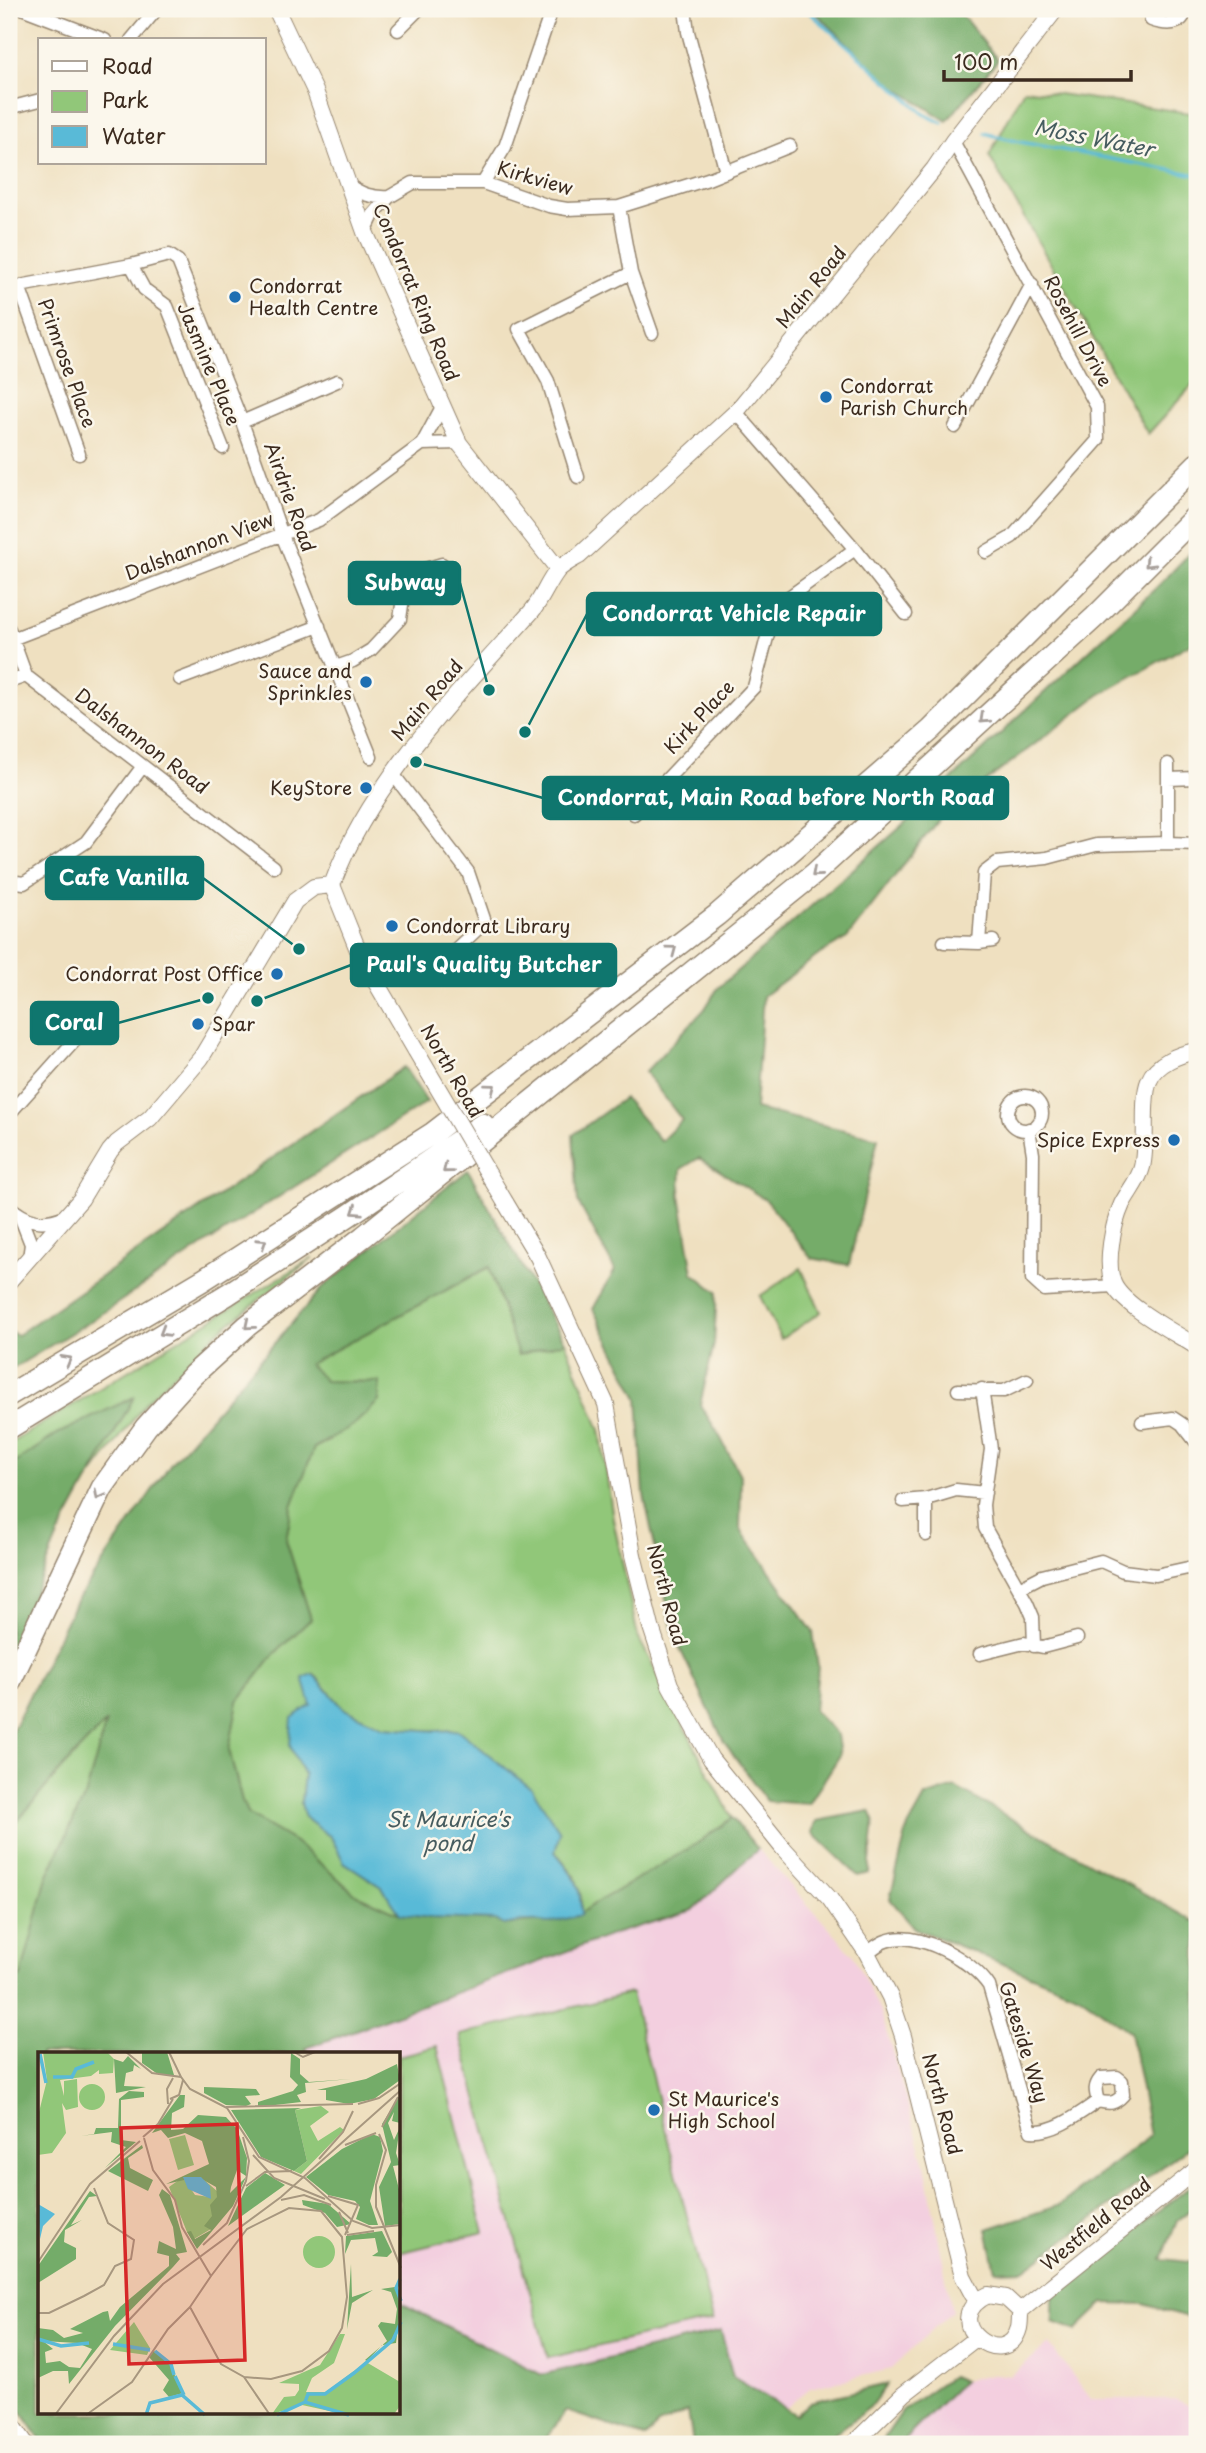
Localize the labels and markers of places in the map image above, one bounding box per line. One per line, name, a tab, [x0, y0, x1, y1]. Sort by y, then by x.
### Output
place label: Condorrat Health Centre	[249, 271, 378, 321]
marker: Condorrat Health Centre	[227, 289, 243, 305]
place label: Condorrat Parish Church	[840, 371, 968, 421]
marker: Condorrat Parish Church	[818, 389, 834, 405]
callout: Subway	[349, 562, 460, 604]
callout: Condorrat Vehicle Repair	[587, 593, 881, 635]
place label: Sauce and Sprinkles	[258, 656, 352, 706]
marker: Sauce and Sprinkles	[358, 674, 374, 690]
place label: KeyStore	[270, 773, 352, 801]
callout: Condorrat, Main Road before North Road	[543, 777, 1008, 819]
marker: KeyStore	[358, 780, 374, 796]
callout: Cafe Vanilla	[46, 857, 203, 899]
place label: Condorrat Library	[406, 911, 570, 939]
marker: Condorrat Library	[384, 918, 400, 934]
callout: Paul's Quality Butcher	[351, 944, 616, 986]
place label: Condorrat Post Office	[65, 959, 263, 987]
marker: Condorrat Post Office	[269, 966, 285, 982]
callout: Coral	[31, 1002, 118, 1044]
place label: Spar	[212, 1009, 255, 1037]
marker: Spar	[190, 1016, 206, 1032]
place label: Spice Express	[1037, 1125, 1160, 1153]
marker: Spice Express	[1166, 1132, 1182, 1148]
place label: St Maurice's High School	[668, 2084, 779, 2134]
marker: St Maurice's High School	[646, 2102, 662, 2118]

